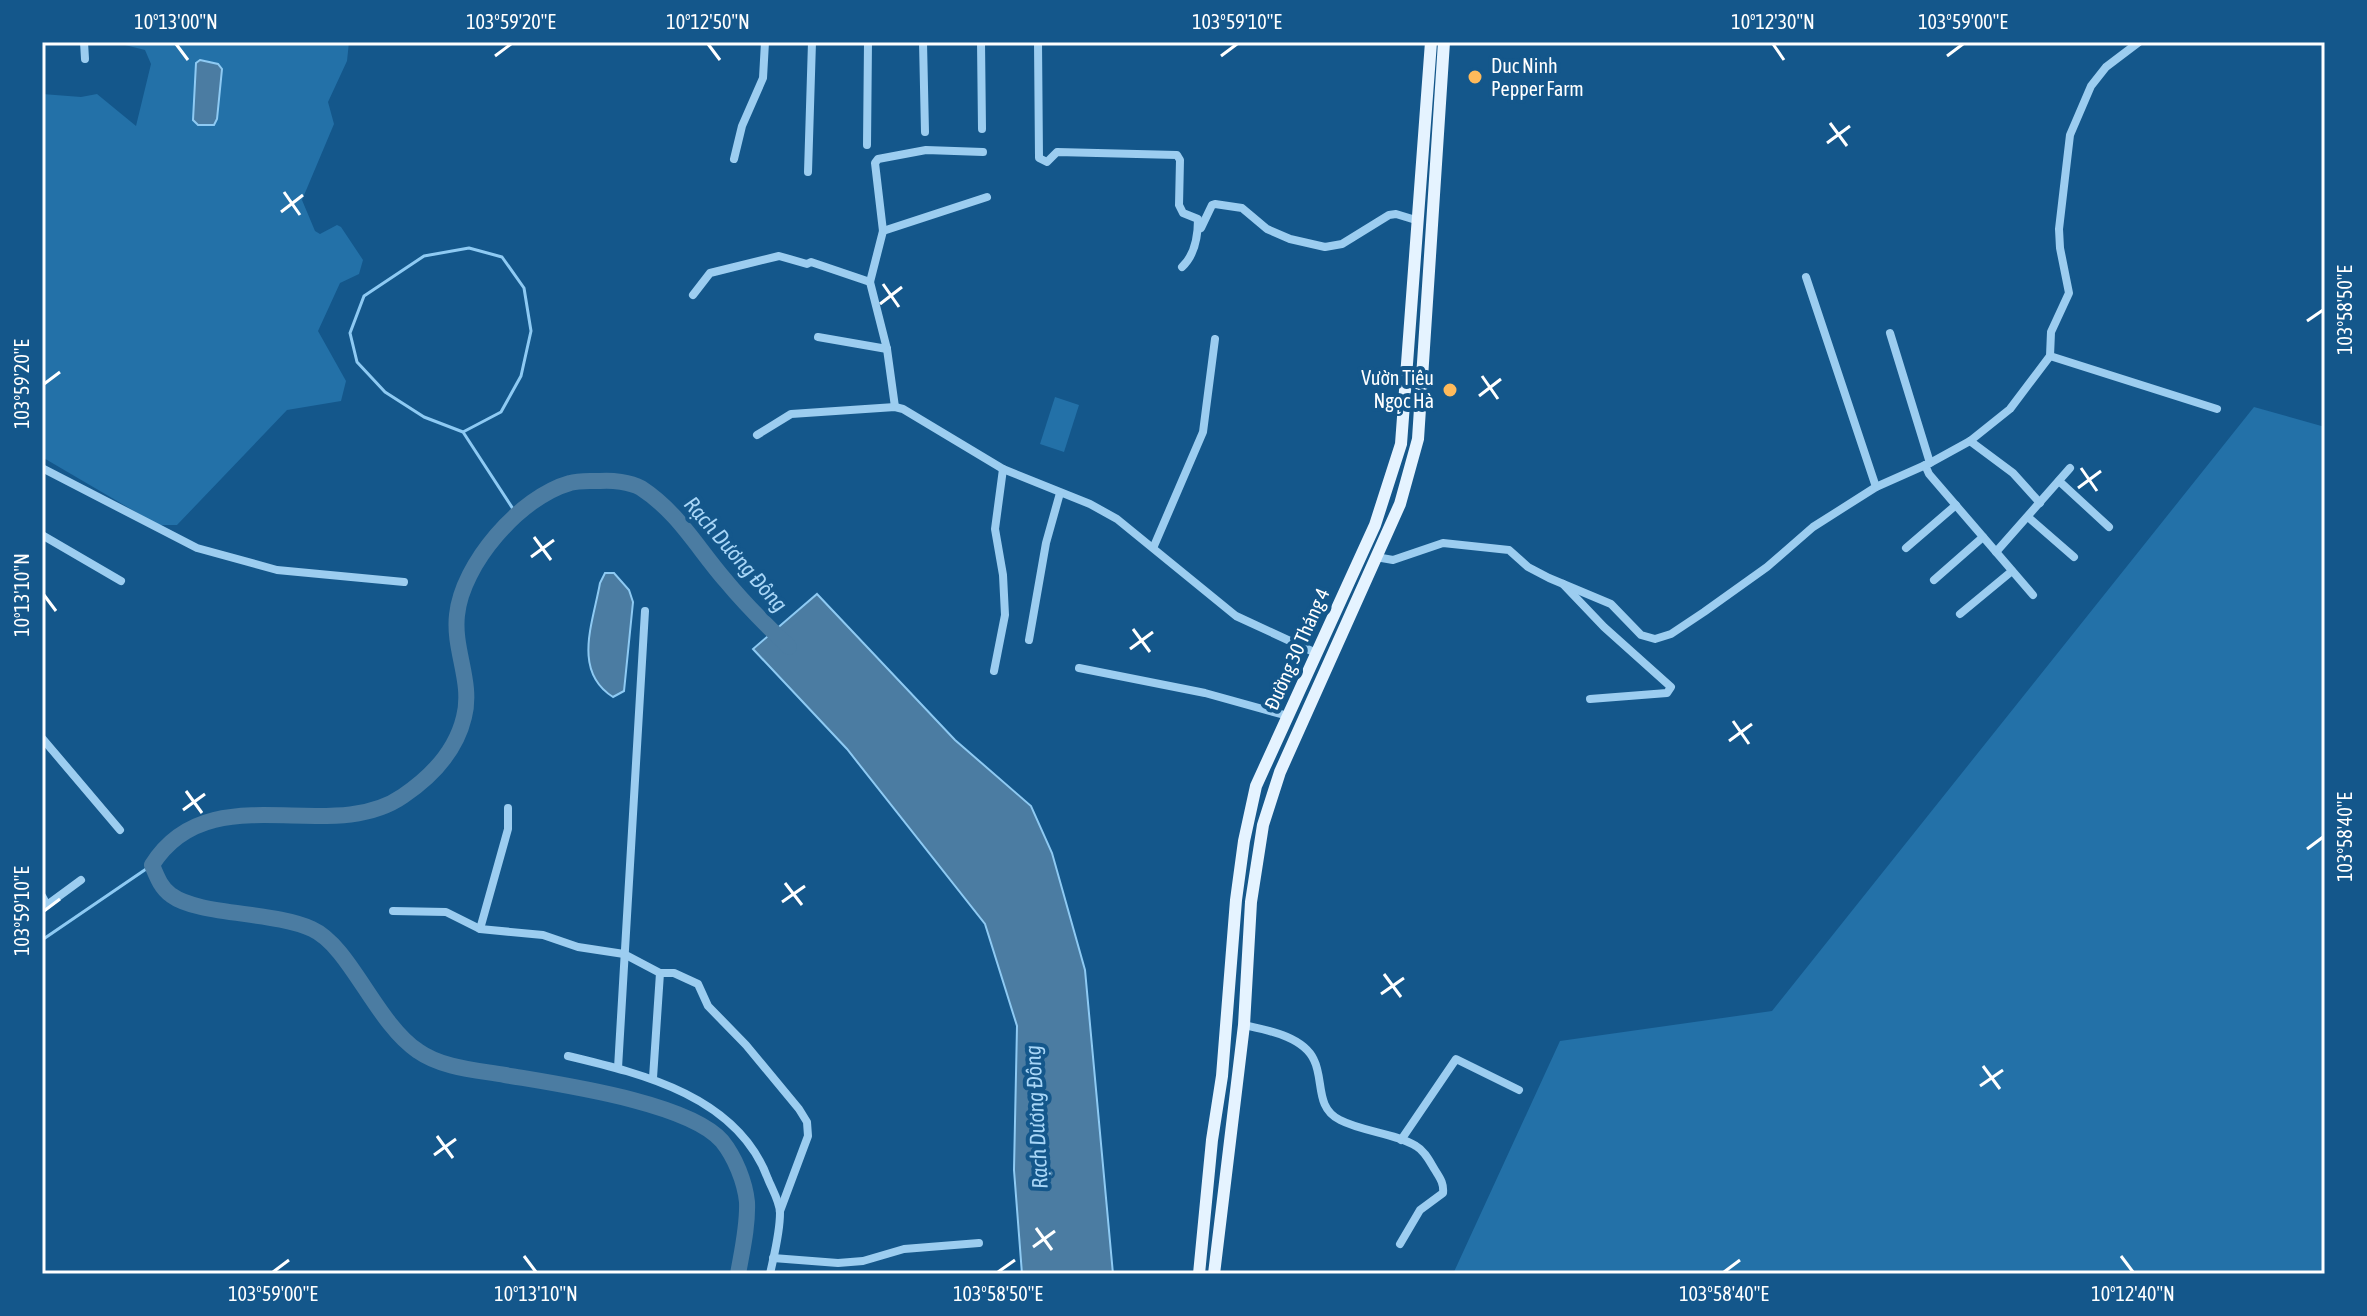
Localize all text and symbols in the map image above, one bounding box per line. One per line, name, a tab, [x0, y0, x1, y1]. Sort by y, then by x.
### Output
text: 10°13'00"N	[134, 10, 218, 33]
text: 103°59'20"E	[466, 10, 556, 33]
text: 10°12'50"N	[666, 10, 750, 33]
text: 103°59'10"E	[1192, 10, 1282, 33]
text: 10°12'30"N	[1731, 10, 1815, 33]
text: 103°59'00"E	[1918, 10, 2008, 33]
place label: Duc Ninh Pepper Farm	[1491, 54, 1584, 100]
marker: Duc Ninh Pepper Farm	[1466, 68, 1484, 86]
text: 103°58'50"E	[2333, 265, 2356, 355]
text: 103°59'20"E	[10, 339, 33, 429]
place label: Vườn Tiêu Ngọc Hà	[1361, 366, 1434, 412]
marker: Vườn Tiêu Ngọc Hà	[1441, 381, 1459, 399]
water label: Rạch Dương Đông	[679, 491, 793, 617]
text: 10°13'10"N	[10, 553, 33, 637]
street label: Đường 30 Tháng 4	[1259, 584, 1334, 713]
text: 103°58'40"E	[2333, 792, 2356, 882]
text: 103°59'10"E	[10, 866, 33, 956]
water label: Rạch Dương Đông	[1019, 1044, 1053, 1190]
text: 103°59'00"E	[228, 1282, 318, 1305]
text: 10°13'10"N	[494, 1282, 578, 1305]
text: 103°58'50"E	[953, 1282, 1043, 1305]
text: 103°58'40"E	[1679, 1282, 1769, 1305]
text: 10°12'40"N	[2091, 1282, 2175, 1305]

